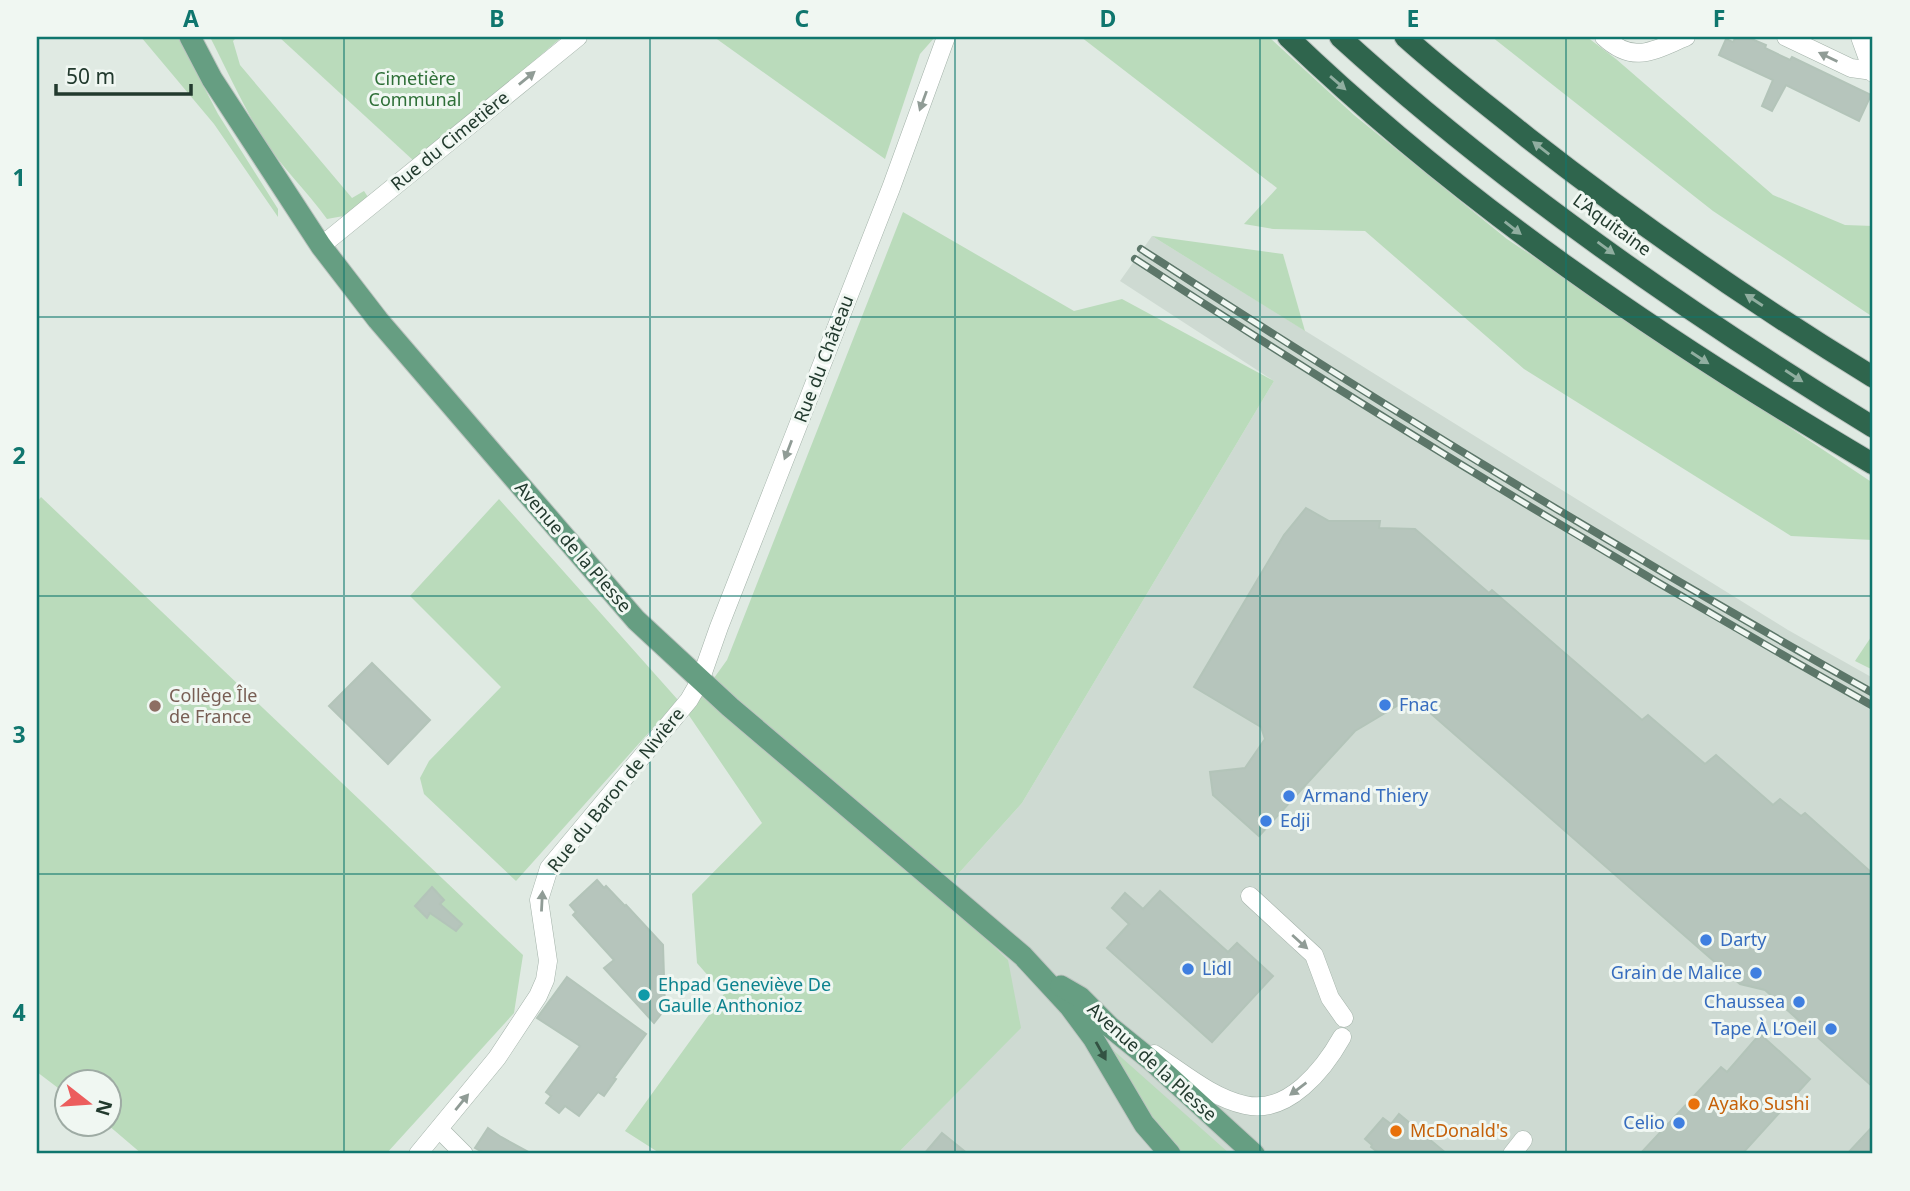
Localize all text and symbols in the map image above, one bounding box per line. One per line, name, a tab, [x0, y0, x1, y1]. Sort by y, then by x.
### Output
text: A	[183, 2, 199, 34]
text: B	[489, 2, 505, 34]
text: C	[795, 2, 810, 34]
text: D	[1100, 2, 1116, 34]
text: E	[1407, 2, 1419, 34]
text: F	[1713, 2, 1725, 34]
one-way arrow	[1818, 51, 1838, 63]
scale bar	[56, 52, 191, 96]
text: 50 m	[66, 62, 115, 90]
park label: Cimetière Communal	[369, 66, 461, 111]
one-way arrow	[519, 71, 536, 86]
one-way arrow	[1329, 75, 1347, 91]
street label: Rue du Cimetière	[385, 85, 513, 195]
one-way arrow	[917, 90, 928, 111]
one-way arrow	[1532, 141, 1550, 156]
text: 1	[12, 161, 26, 193]
street label: L'Aquitaine	[1568, 188, 1657, 261]
one-way arrow	[1504, 220, 1522, 234]
one-way arrow	[1596, 241, 1615, 255]
street label: Rue du Château	[788, 292, 858, 426]
one-way arrow	[1745, 293, 1764, 306]
one-way arrow	[1690, 351, 1709, 364]
one-way arrow	[1784, 369, 1803, 382]
text: 2	[12, 439, 26, 471]
one-way arrow	[782, 440, 793, 461]
street label: Avenue de la Plesse	[510, 476, 637, 617]
place label: Collège Île de France	[169, 683, 258, 728]
place label: Fnac	[1399, 692, 1439, 716]
marker: Fnac	[1377, 697, 1393, 713]
marker: Collège Île de France	[147, 698, 163, 714]
street label: Rue du Baron de Nivière	[541, 702, 689, 877]
text: 3	[12, 718, 26, 750]
place label: Armand Thiery	[1303, 783, 1429, 807]
marker: Armand Thiery	[1281, 788, 1297, 804]
place label: Edji	[1280, 808, 1310, 832]
marker: Edji	[1258, 813, 1274, 829]
one-way arrow	[536, 890, 547, 912]
place label: Darty	[1720, 927, 1767, 951]
marker: Darty	[1698, 932, 1714, 948]
one-way arrow	[1291, 934, 1309, 950]
place label: Lidl	[1202, 956, 1232, 980]
place label: Grain de Malice	[1611, 960, 1742, 984]
marker: Lidl	[1180, 961, 1196, 977]
marker: Grain de Malice	[1748, 965, 1764, 981]
place label: Ehpad Geneviève De Gaulle Anthonioz	[658, 972, 831, 1017]
marker: Ehpad Geneviève De Gaulle Anthonioz	[636, 987, 652, 1003]
place label: Chaussea	[1704, 989, 1785, 1013]
marker: Chaussea	[1791, 994, 1807, 1010]
text: 4	[12, 996, 26, 1028]
street label: Avenue de la Plesse	[1083, 997, 1222, 1126]
place label: Tape À L’Oeil	[1712, 1016, 1817, 1040]
marker: Tape À L’Oeil	[1823, 1021, 1839, 1037]
one-way arrow	[1095, 1042, 1107, 1061]
north arrow	[52, 1068, 122, 1138]
one-way arrow	[1289, 1082, 1308, 1096]
place label: Ayako Sushi	[1708, 1091, 1809, 1115]
one-way arrow	[454, 1093, 469, 1110]
marker: Ayako Sushi	[1686, 1096, 1702, 1112]
text: N	[90, 1097, 119, 1119]
place label: Celio	[1623, 1110, 1665, 1134]
marker: Celio	[1671, 1115, 1687, 1131]
place label: McDonald's	[1410, 1118, 1508, 1142]
marker: McDonald's	[1388, 1123, 1404, 1139]

